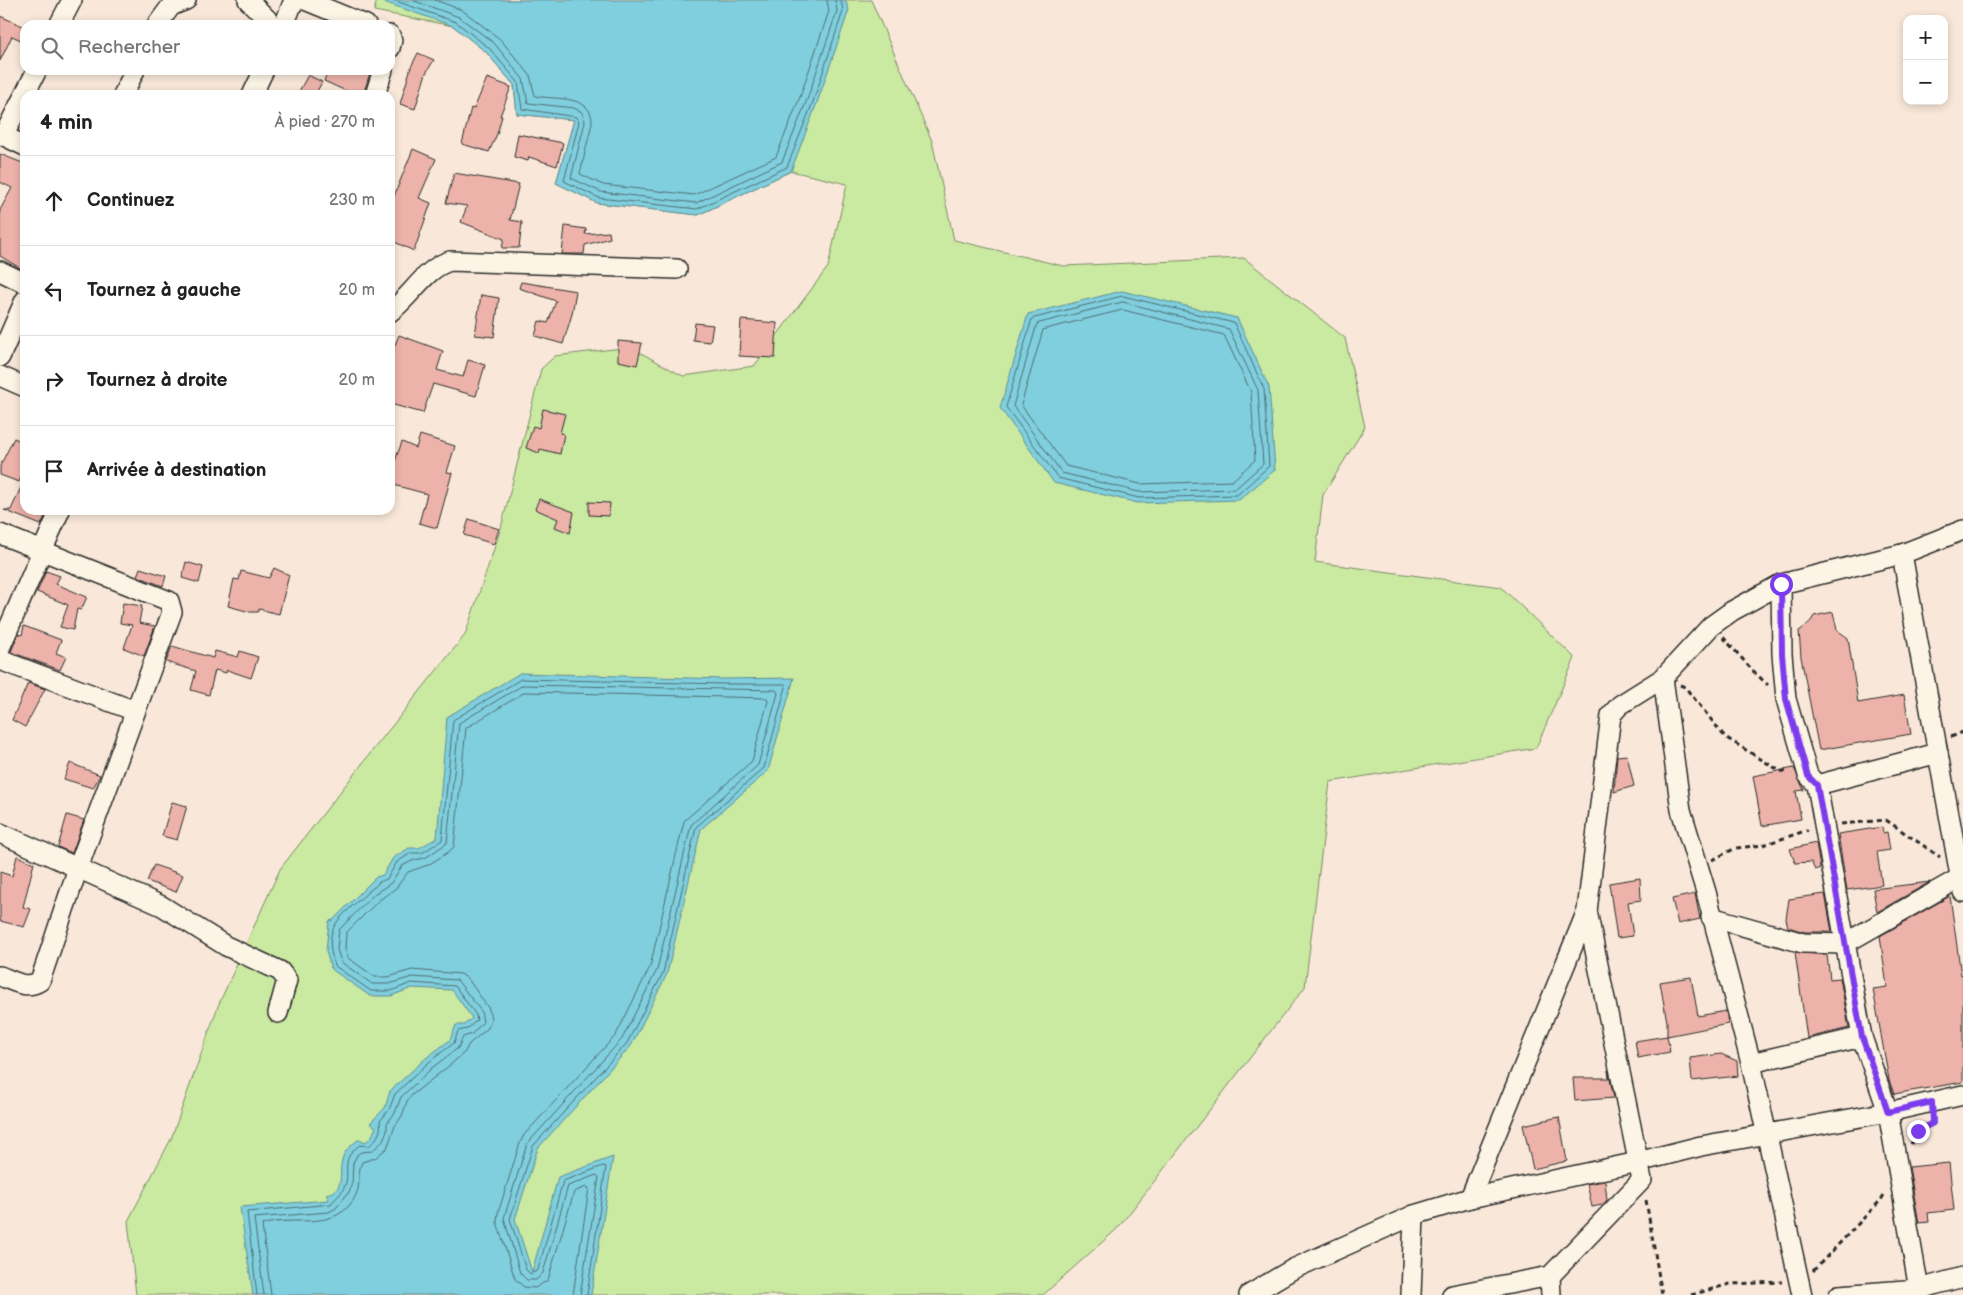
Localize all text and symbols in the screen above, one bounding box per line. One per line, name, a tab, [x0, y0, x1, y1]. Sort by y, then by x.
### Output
map controls	[1903, 15, 1948, 105]
button: +	[1903, 15, 1948, 60]
search box	[20, 20, 395, 75]
icon: search	[38, 34, 66, 62]
text: Rechercher	[78, 36, 180, 59]
button: −	[1903, 60, 1948, 105]
text: 4 min	[40, 110, 93, 135]
text: À pied · 270 m	[275, 113, 375, 132]
icon: ahead	[40, 187, 68, 215]
text: Continuez	[87, 189, 174, 212]
text: 230 m	[329, 191, 375, 210]
icon: left	[40, 277, 68, 305]
text: Tournez à gauche	[87, 279, 241, 302]
text: 20 m	[339, 281, 375, 300]
icon: right	[40, 367, 68, 395]
text: Tournez à droite	[87, 369, 228, 392]
text: 20 m	[339, 371, 375, 390]
icon: arrive	[40, 457, 68, 485]
text: Arrivée à destination	[87, 459, 266, 482]
route start	[1770, 573, 1793, 596]
route end	[1907, 1120, 1930, 1143]

